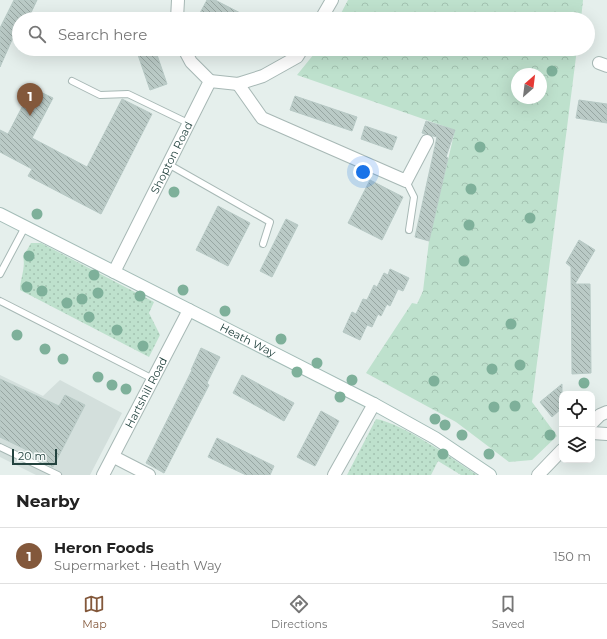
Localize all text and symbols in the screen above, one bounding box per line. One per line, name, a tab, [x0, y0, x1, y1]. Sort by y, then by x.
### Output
search box	[12, 12, 595, 56]
icon: search	[26, 23, 48, 45]
text: Search here	[58, 25, 147, 44]
north arrow	[511, 68, 547, 104]
pin: 1	[17, 83, 43, 116]
street label: Shopton Road	[148, 119, 195, 196]
your location	[353, 162, 373, 182]
street label: Heath Way	[218, 320, 278, 360]
street label: Hartshill Road	[122, 355, 170, 430]
map controls	[559, 391, 595, 463]
button: locate	[559, 391, 595, 427]
button: layers	[559, 427, 595, 463]
scale bar	[12, 447, 57, 466]
text: 20 m	[18, 449, 46, 463]
text: Nearby	[16, 491, 80, 511]
text: Heron Foods	[54, 538, 154, 557]
text: 1	[26, 548, 32, 564]
text: 150 m	[553, 548, 591, 564]
text: Supermarket · Heath Way	[54, 557, 221, 573]
tab: Map	[82, 593, 107, 631]
tab: Directions	[271, 593, 327, 631]
tab: Saved	[492, 593, 525, 631]

